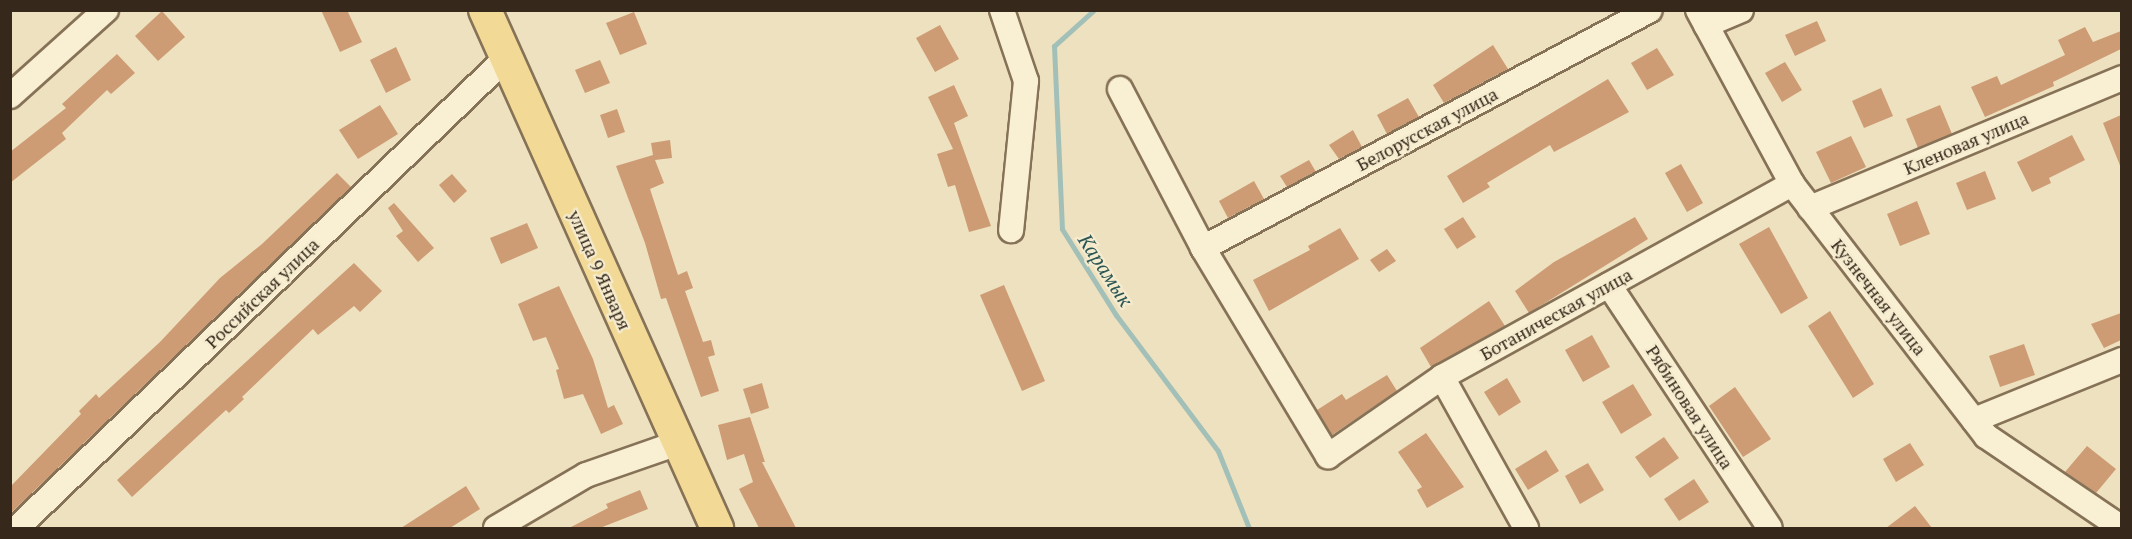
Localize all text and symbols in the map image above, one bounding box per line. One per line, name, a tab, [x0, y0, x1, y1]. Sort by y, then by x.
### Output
street label: Белорусская улица	[1353, 83, 1501, 175]
street label: Кленовая улица	[1900, 107, 2032, 179]
street label: улица 9 Января	[564, 207, 636, 333]
water label: Карамык	[1074, 229, 1138, 311]
street label: Российская улица	[201, 233, 323, 353]
street label: Кузнечная улица	[1827, 235, 1931, 359]
street label: Ботаническая улица	[1476, 263, 1636, 365]
street label: Рябиновая улица	[1642, 341, 1738, 473]

